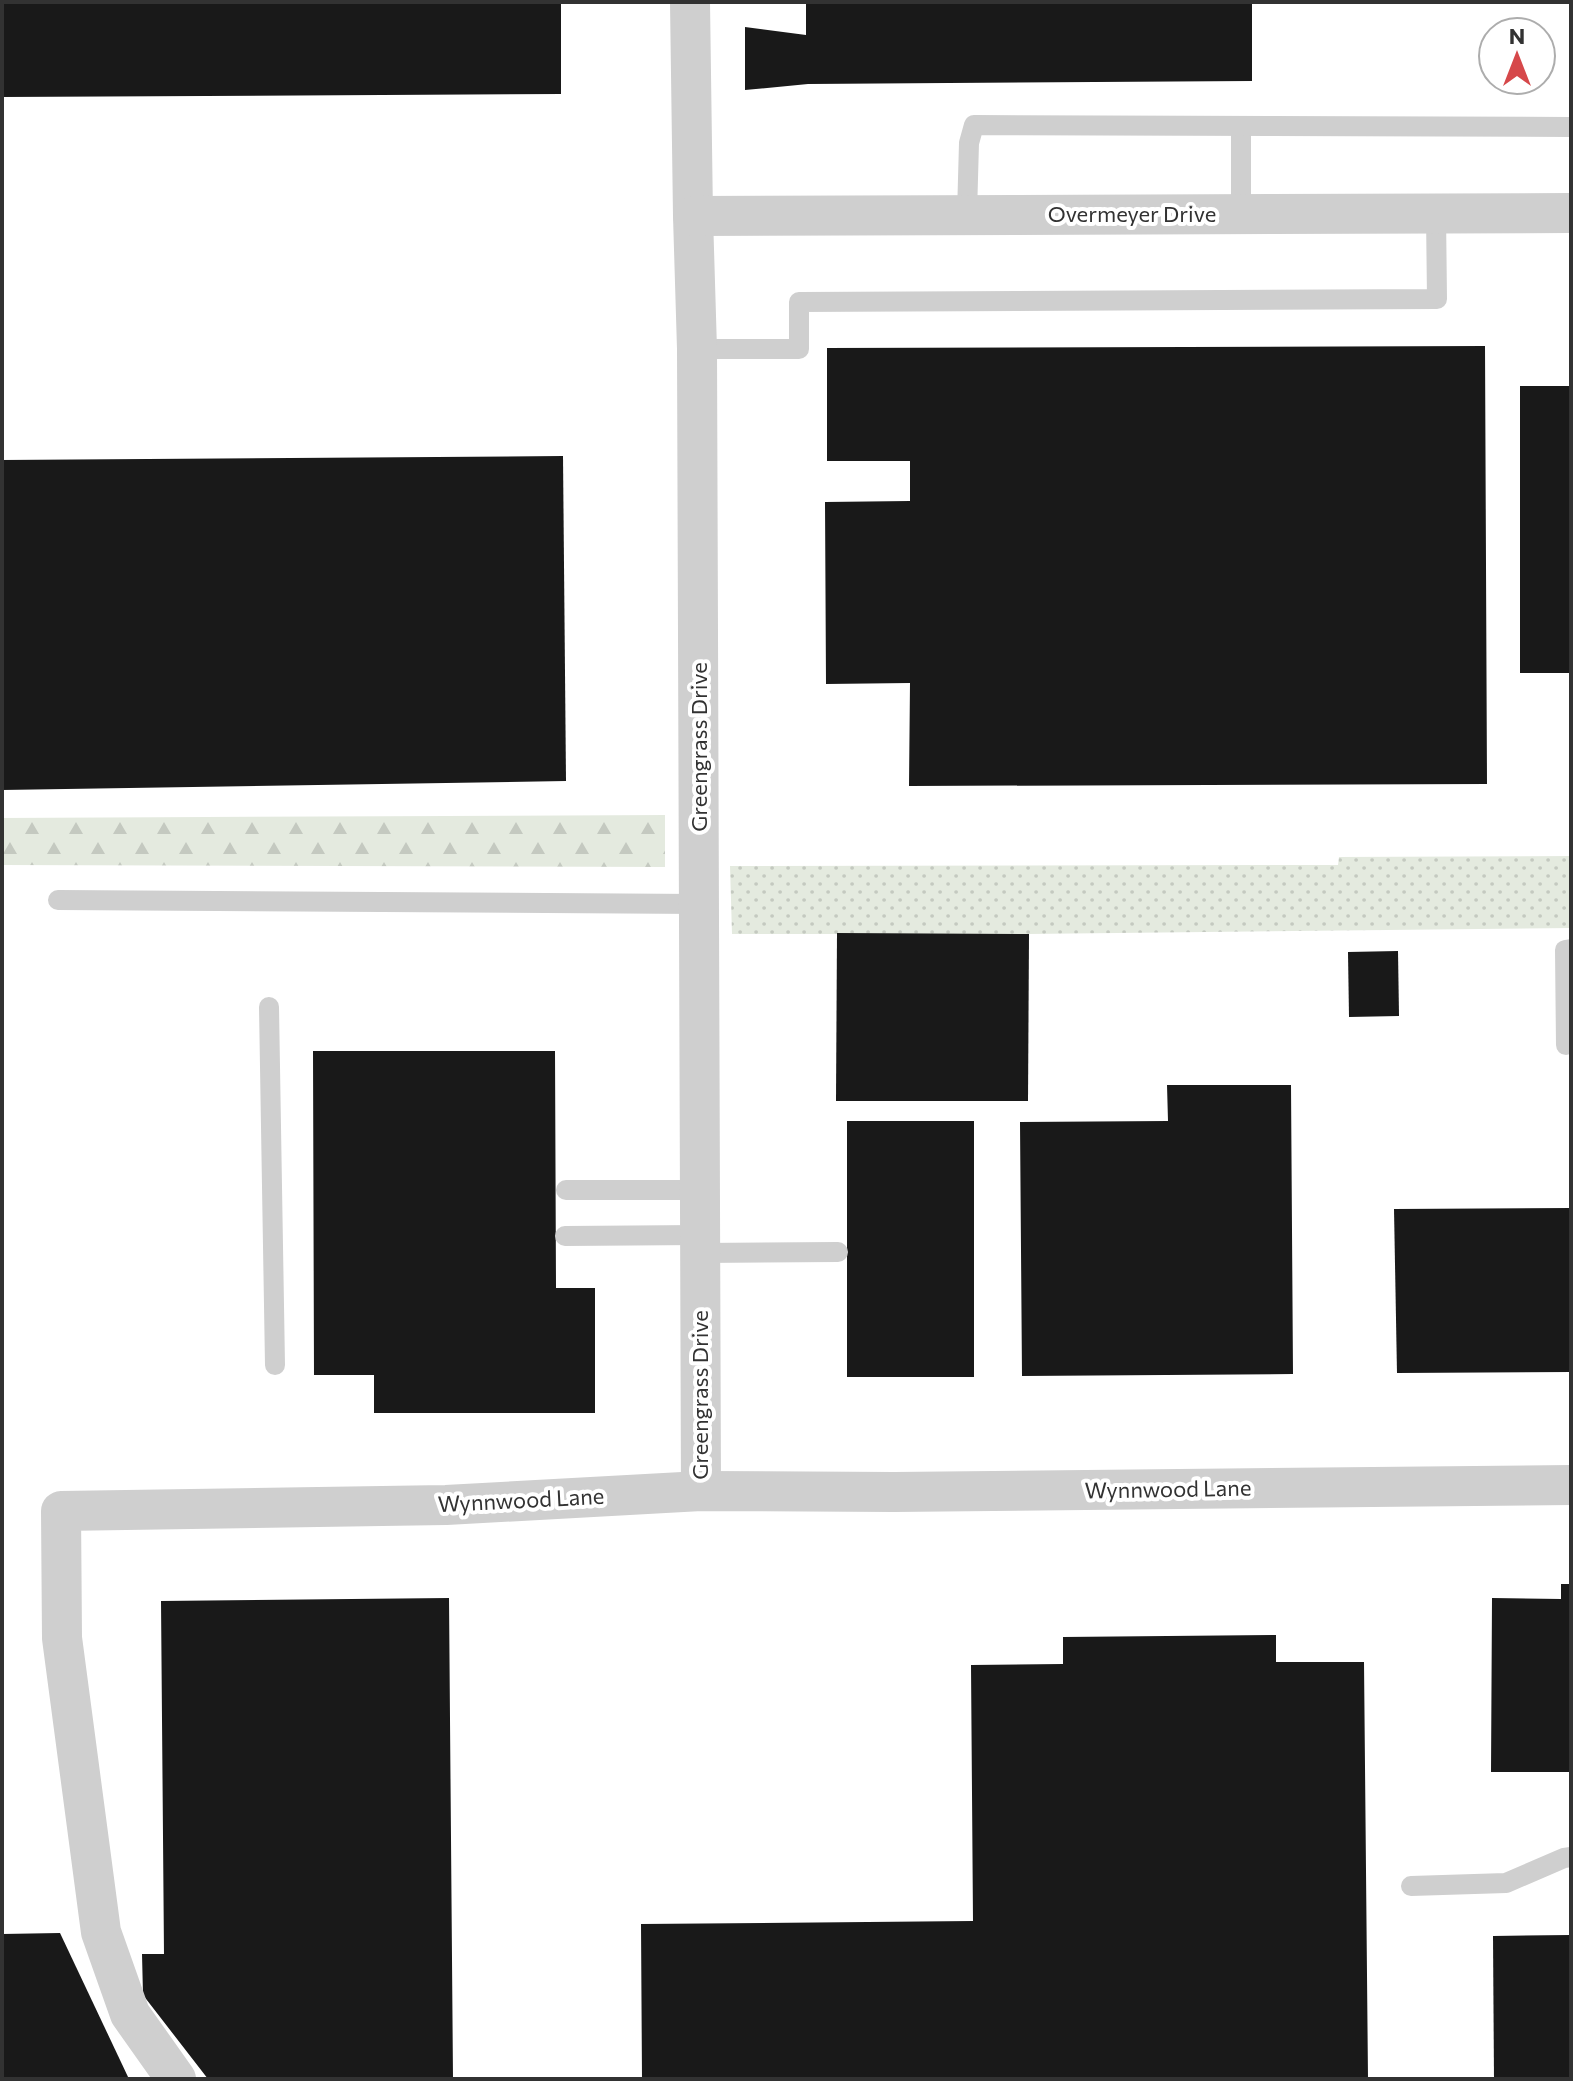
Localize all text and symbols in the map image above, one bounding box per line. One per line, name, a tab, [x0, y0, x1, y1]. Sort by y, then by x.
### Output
north arrow	[1477, 16, 1557, 96]
text: N	[1509, 22, 1525, 49]
street label: Overmeyer Drive	[1048, 200, 1216, 227]
street label: Greengrass Drive	[685, 662, 712, 832]
street label: Greengrass Drive	[686, 1310, 713, 1480]
street label: Wynnwood Lane	[1084, 1474, 1252, 1503]
street label: Wynnwood Lane	[437, 1482, 605, 1517]

